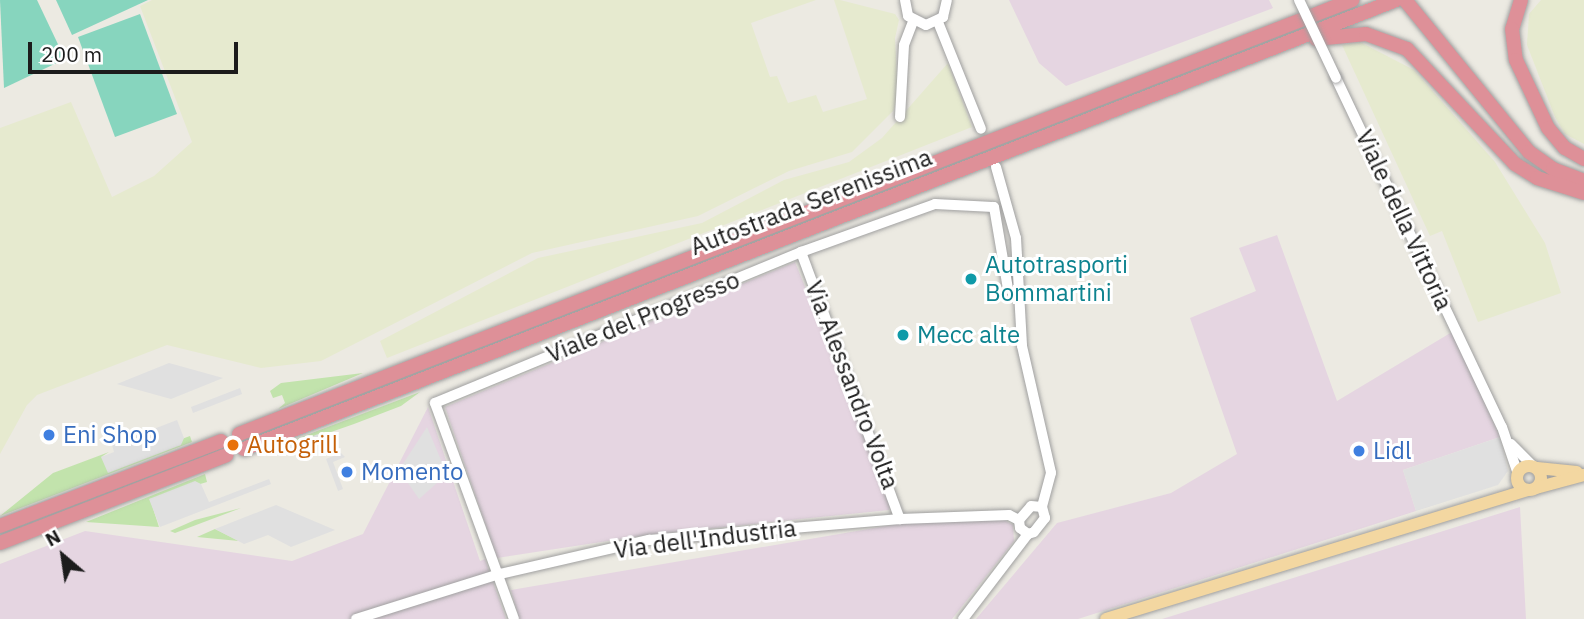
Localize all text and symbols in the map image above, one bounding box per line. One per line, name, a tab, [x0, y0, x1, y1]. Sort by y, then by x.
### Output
scale bar	[32, 28, 242, 72]
text: 200 m	[41, 40, 102, 68]
street label: Viale della Vittoria	[1350, 125, 1458, 315]
street label: Autostrada Serenissima	[686, 143, 936, 261]
place label: Autotrasporti Bommartini	[985, 251, 1128, 307]
street label: Viale del Progresso	[542, 265, 744, 369]
marker: Autotrasporti Bommartini	[963, 271, 979, 287]
street label: Via Alessandro Volta	[799, 277, 905, 493]
place label: Mecc alte	[917, 321, 1020, 349]
marker: Mecc alte	[895, 327, 911, 343]
place label: Eni Shop	[63, 421, 157, 449]
marker: Eni Shop	[41, 427, 57, 443]
place label: Autogrill	[247, 431, 338, 459]
marker: Autogrill	[225, 437, 241, 453]
place label: Lidl	[1373, 437, 1411, 465]
marker: Lidl	[1351, 443, 1367, 459]
place label: Momento	[361, 458, 463, 486]
marker: Momento	[339, 464, 355, 480]
street label: Via dell'Industria	[612, 514, 798, 564]
north arrow	[28, 521, 98, 591]
text: N	[41, 524, 65, 551]

